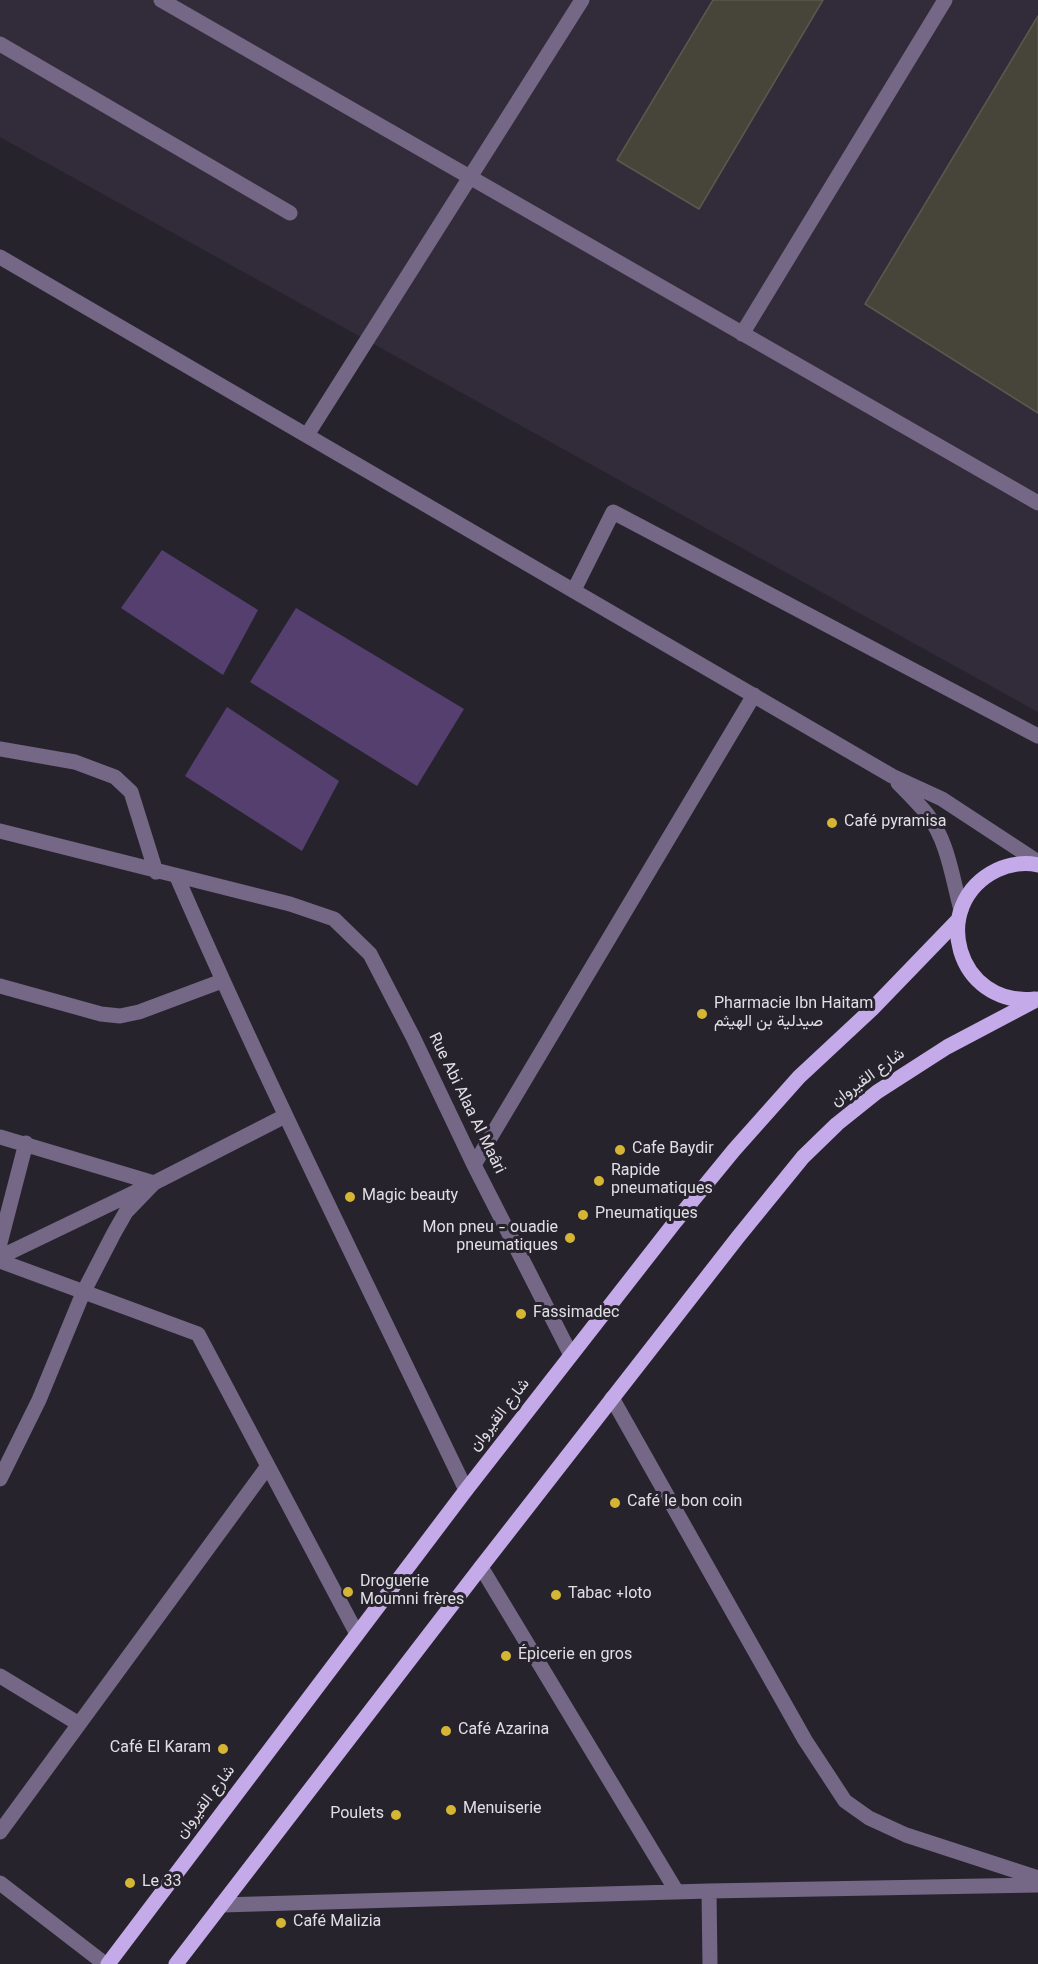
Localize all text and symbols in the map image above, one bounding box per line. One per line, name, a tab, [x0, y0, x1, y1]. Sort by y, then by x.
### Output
place label: Café pyramisa	[844, 813, 946, 833]
marker: Café pyramisa	[825, 816, 839, 830]
place label: Pharmacie Ibn Haitam صيدلية بن الهيثم	[714, 995, 873, 1033]
marker: Pharmacie Ibn Haitam صيدلية بن الهيثم	[695, 1007, 709, 1021]
street label: Rue Abi Alaa Al Maâri	[423, 1030, 507, 1178]
street label: شارع القيروان	[828, 1046, 910, 1112]
place label: Cafe Baydir	[632, 1140, 714, 1160]
marker: Cafe Baydir	[613, 1143, 627, 1157]
place label: Rapide pneumatiques	[611, 1162, 713, 1200]
marker: Rapide pneumatiques	[592, 1174, 606, 1188]
place label: Magic beauty	[362, 1187, 458, 1207]
marker: Magic beauty	[343, 1190, 357, 1204]
place label: Pneumatiques	[595, 1205, 698, 1225]
marker: Pneumatiques	[576, 1208, 590, 1222]
place label: Mon pneu - ouadie pneumatiques	[423, 1219, 558, 1257]
marker: Mon pneu - ouadie pneumatiques	[563, 1231, 577, 1245]
place label: Fassimadec	[533, 1304, 619, 1324]
marker: Fassimadec	[514, 1307, 528, 1321]
street label: شارع القيروان	[467, 1376, 535, 1456]
place label: Café le bon coin	[627, 1493, 742, 1513]
marker: Café le bon coin	[608, 1496, 622, 1510]
place label: Droguerie Moumni frères	[360, 1573, 464, 1611]
marker: Droguerie Moumni frères	[341, 1585, 355, 1599]
place label: Tabac +loto	[568, 1585, 652, 1605]
marker: Tabac +loto	[549, 1588, 563, 1602]
place label: Épicerie en gros	[518, 1646, 632, 1666]
marker: Épicerie en gros	[499, 1649, 513, 1663]
place label: Café Azarina	[458, 1721, 549, 1741]
marker: Café Azarina	[439, 1724, 453, 1738]
place label: Café El Karam	[110, 1739, 211, 1759]
marker: Café El Karam	[216, 1742, 230, 1756]
street label: شارع القيروان	[173, 1763, 241, 1843]
place label: Menuiserie	[463, 1800, 542, 1820]
marker: Menuiserie	[444, 1803, 458, 1817]
place label: Poulets	[330, 1805, 384, 1825]
marker: Poulets	[389, 1808, 403, 1822]
place label: Le 33	[142, 1873, 181, 1893]
marker: Le 33	[123, 1876, 137, 1890]
place label: Café Malizia	[293, 1913, 381, 1933]
marker: Café Malizia	[274, 1916, 288, 1930]

